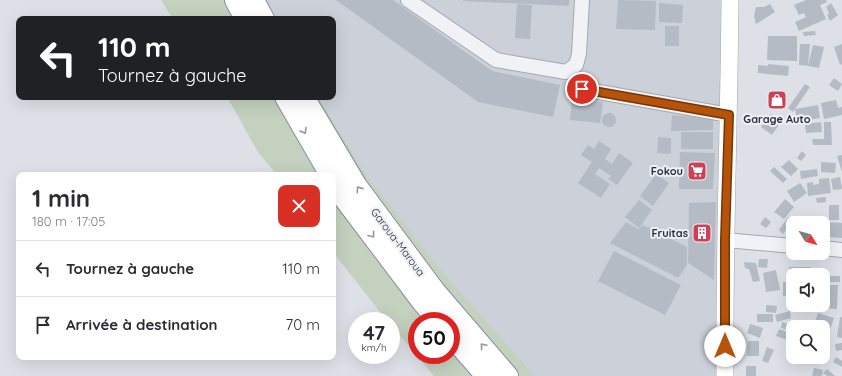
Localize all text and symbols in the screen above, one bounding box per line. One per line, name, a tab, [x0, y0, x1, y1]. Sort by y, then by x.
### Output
text: 110 m	[98, 29, 171, 64]
icon: left	[32, 32, 84, 84]
text: Tournez à gauche	[98, 64, 247, 87]
pin	[565, 72, 599, 106]
icon: arrive	[571, 78, 593, 100]
shop icon: Garage Auto	[766, 89, 788, 111]
place label: Garage Auto	[743, 112, 811, 126]
one-way arrow	[299, 127, 306, 134]
supermarket icon: Fokou	[686, 160, 708, 182]
place label: Fokou	[651, 164, 683, 178]
text: 1 min	[32, 183, 90, 213]
button: close	[278, 185, 320, 227]
one-way arrow	[357, 187, 364, 194]
street label: Garoua-Maroua	[368, 205, 428, 279]
text: 180 m · 17:05	[32, 213, 105, 229]
north arrow	[786, 216, 830, 260]
map controls	[786, 216, 830, 364]
building icon: Fruitas	[691, 222, 713, 244]
place label: Fruitas	[651, 226, 688, 240]
one-way arrow	[367, 230, 374, 237]
icon: left	[32, 258, 54, 280]
text: Tournez à gauche	[66, 259, 194, 278]
text: 110 m	[282, 259, 320, 278]
button: sound	[786, 268, 830, 312]
speed limit sign: 50	[408, 312, 460, 364]
icon: arrive	[32, 314, 54, 336]
text: Arrivée à destination	[66, 315, 218, 334]
text: 70 m	[286, 315, 320, 334]
text: 47	[363, 320, 385, 345]
button: search	[786, 320, 830, 364]
position arrow	[704, 325, 746, 367]
text: km/h	[361, 341, 387, 354]
one-way arrow	[480, 344, 487, 351]

